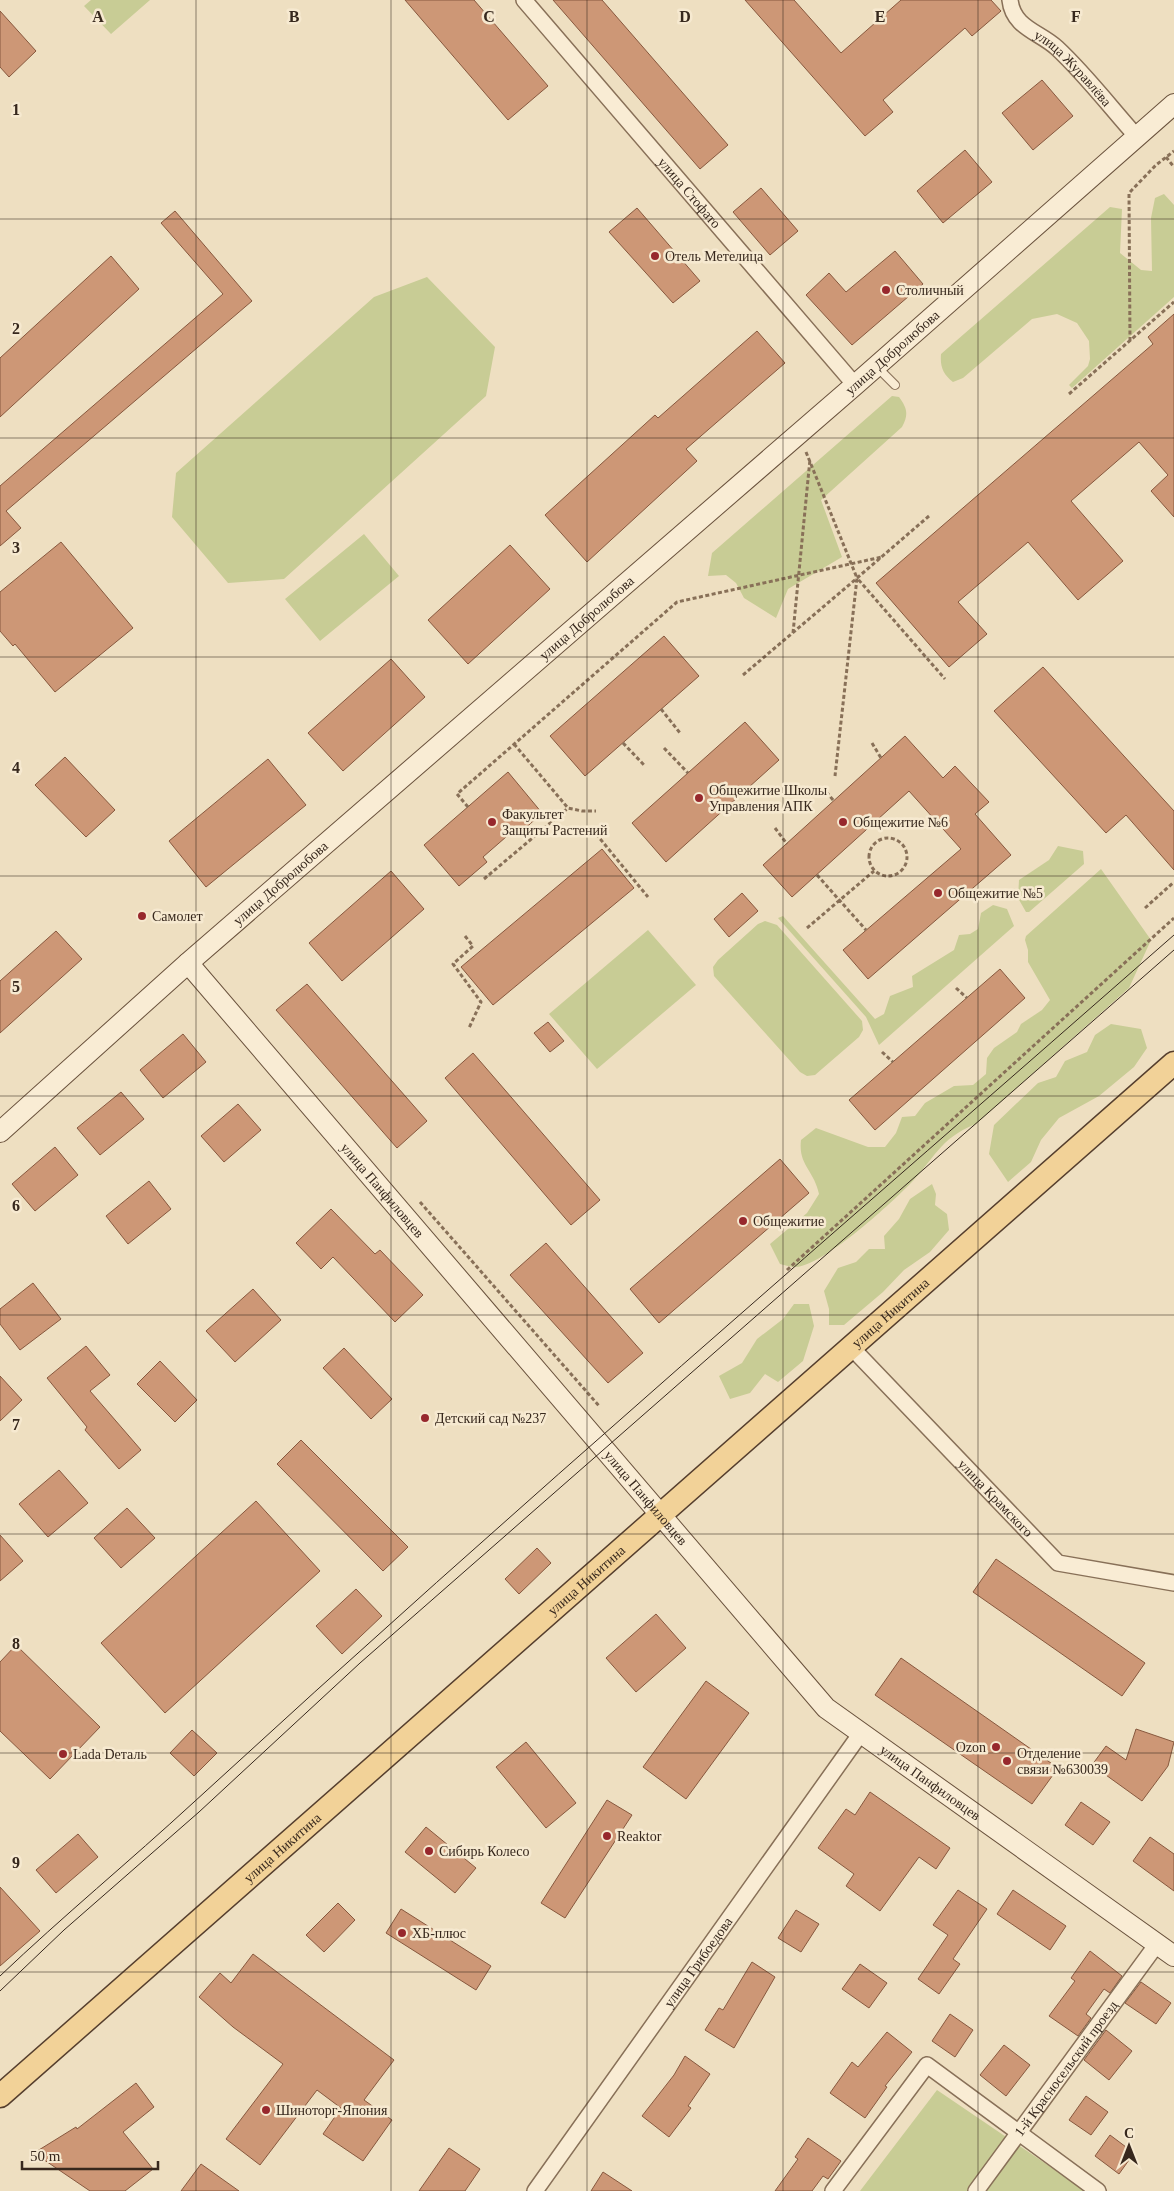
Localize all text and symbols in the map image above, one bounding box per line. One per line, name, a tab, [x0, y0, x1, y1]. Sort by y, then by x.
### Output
text: A	[92, 8, 104, 25]
text: B	[289, 8, 300, 25]
text: C	[483, 8, 495, 25]
text: D	[679, 8, 691, 25]
text: E	[875, 8, 885, 25]
text: F	[1071, 8, 1081, 25]
street label: улица Журавлёва	[1032, 27, 1115, 110]
text: 1	[12, 101, 20, 118]
street label: улица Стофато	[655, 154, 724, 231]
place label: Отель Метелица	[665, 249, 764, 264]
marker: Отель Метелица	[649, 250, 661, 262]
place label: Столичный	[896, 283, 964, 298]
marker: Столичный	[880, 284, 892, 296]
street label: улица Добролюбова	[842, 306, 943, 397]
text: 2	[12, 320, 20, 337]
text: 3	[12, 539, 20, 556]
street label: улица Добролюбова	[536, 572, 637, 663]
text: 4	[12, 759, 20, 776]
place label: Общежитие Школы Управления АПК	[709, 783, 828, 814]
marker: Общежитие Школы Управления АПК	[693, 792, 705, 804]
place label: Факультет Защиты Растений	[502, 807, 608, 838]
place label: Общежитие №6	[853, 815, 948, 830]
marker: Факультет Защиты Растений	[486, 816, 498, 828]
marker: Общежитие №6	[837, 816, 849, 828]
street label: улица Добролюбова	[230, 838, 331, 928]
place label: Общежитие №5	[948, 886, 1043, 901]
marker: Общежитие №5	[932, 887, 944, 899]
place label: Самолет	[152, 909, 203, 924]
marker: Самолет	[136, 910, 148, 922]
text: 5	[12, 978, 20, 995]
street label: улица Панфиловцев	[338, 1140, 427, 1241]
text: 6	[12, 1197, 20, 1214]
place label: Общежитие	[753, 1214, 824, 1229]
marker: Общежитие	[737, 1215, 749, 1227]
street label: улица Никитина	[849, 1274, 932, 1350]
place label: Детский сад №237	[435, 1411, 546, 1426]
marker: Детский сад №237	[419, 1412, 431, 1424]
text: 7	[12, 1416, 20, 1433]
street label: улица Панфиловцев	[601, 1447, 691, 1548]
street label: улица Крамского	[955, 1456, 1036, 1540]
street label: улица Никитина	[545, 1542, 628, 1618]
text: 8	[12, 1635, 20, 1652]
place label: Ozon	[956, 1740, 986, 1755]
marker: Ozon	[990, 1741, 1002, 1753]
street label: улица Панфиловцев	[877, 1742, 984, 1823]
place label: Отделение связи №630039	[1017, 1746, 1108, 1777]
place label: Lada Dеталь	[73, 1747, 147, 1762]
marker: Lada Dеталь	[57, 1748, 69, 1760]
marker: Отделение связи №630039	[1001, 1755, 1013, 1767]
street label: улица Никитина	[241, 1809, 324, 1885]
place label: Reaktor	[617, 1829, 662, 1844]
marker: Reaktor	[601, 1830, 613, 1842]
place label: Сибирь Колесо	[439, 1844, 530, 1859]
marker: Сибирь Колесо	[423, 1845, 435, 1857]
text: 9	[12, 1854, 20, 1871]
street label: улица Грибоедова	[661, 1914, 736, 2010]
place label: ХБ-плюс	[412, 1926, 466, 1941]
marker: ХБ-плюс	[396, 1927, 408, 1939]
street label: 1-й Красносельский проезд	[1011, 1998, 1120, 2139]
place label: Шиноторг-Япония	[276, 2103, 388, 2118]
marker: Шиноторг-Япония	[260, 2104, 272, 2116]
north arrow	[1104, 2121, 1154, 2171]
text: С	[1124, 2126, 1134, 2141]
scale bar	[22, 2138, 159, 2170]
text: 50 m	[30, 2148, 61, 2164]

